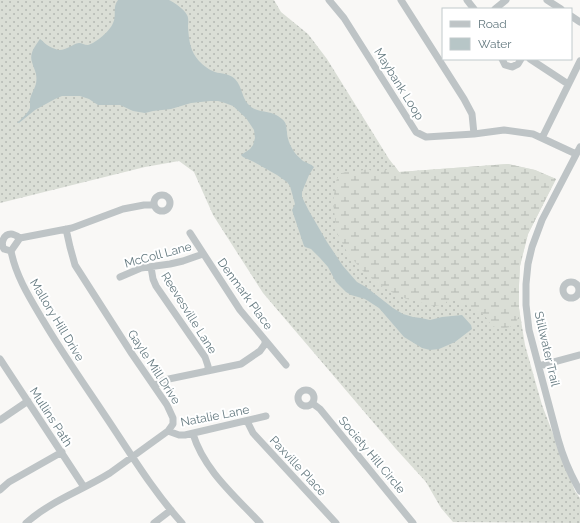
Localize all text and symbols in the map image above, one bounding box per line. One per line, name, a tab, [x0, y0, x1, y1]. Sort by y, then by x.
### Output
legend	[442, 8, 572, 60]
text: Road	[478, 17, 507, 31]
text: Water	[478, 37, 512, 51]
street label: Maybank Loop	[371, 45, 427, 123]
street label: McColl Lane	[123, 239, 193, 271]
street label: Denmark Place	[214, 256, 276, 332]
street label: Reevesville Lane	[158, 270, 220, 356]
street label: Mallory Hill Drive	[27, 276, 87, 364]
street label: Stillwater Trail	[532, 310, 563, 389]
street label: Gayle Mill Drive	[125, 327, 183, 407]
street label: Mullins Path	[27, 385, 75, 449]
street label: Natalie Lane	[179, 402, 251, 430]
street label: Society Hill Circle	[336, 414, 408, 496]
street label: Paxville Place	[267, 433, 329, 499]

